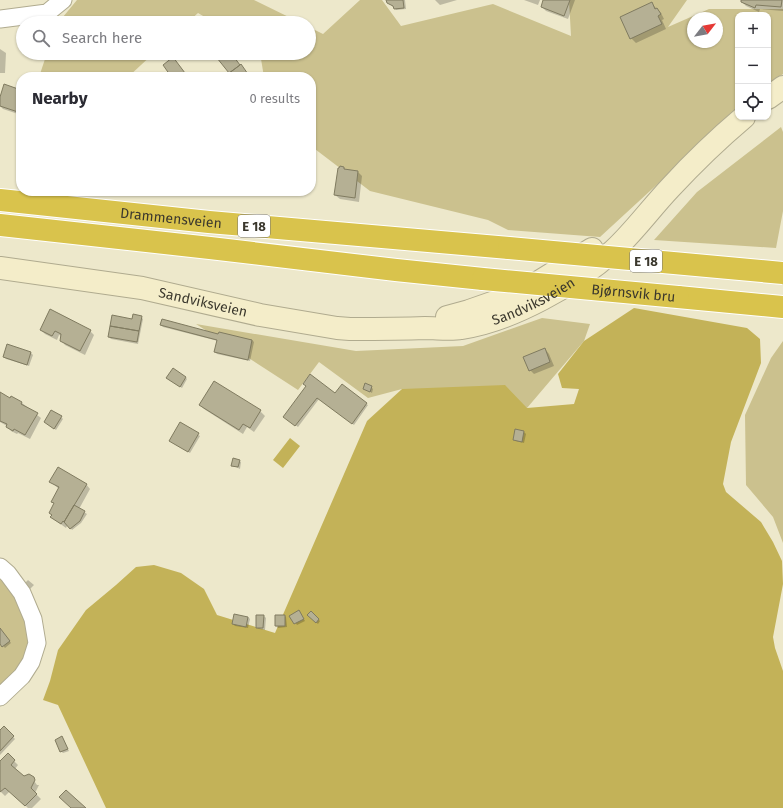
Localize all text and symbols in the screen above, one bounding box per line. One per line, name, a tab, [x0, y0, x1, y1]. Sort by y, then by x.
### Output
north arrow	[687, 12, 723, 48]
map controls	[735, 12, 771, 120]
button: +	[735, 12, 771, 48]
search box	[16, 16, 316, 60]
icon: search	[30, 27, 52, 49]
text: Search here	[62, 29, 142, 47]
button: −	[735, 48, 771, 84]
button: locate	[735, 84, 771, 120]
text: Nearby	[32, 88, 87, 109]
text: 0 results	[249, 91, 300, 106]
street label: Drammensveien	[119, 205, 223, 232]
road number: E 18	[238, 215, 270, 237]
road number: E 18	[630, 250, 662, 272]
street label: Sandviksveien	[490, 274, 578, 329]
street label: Bjørnsvik bru	[591, 281, 676, 306]
street label: Sandviksveien	[157, 284, 249, 321]

